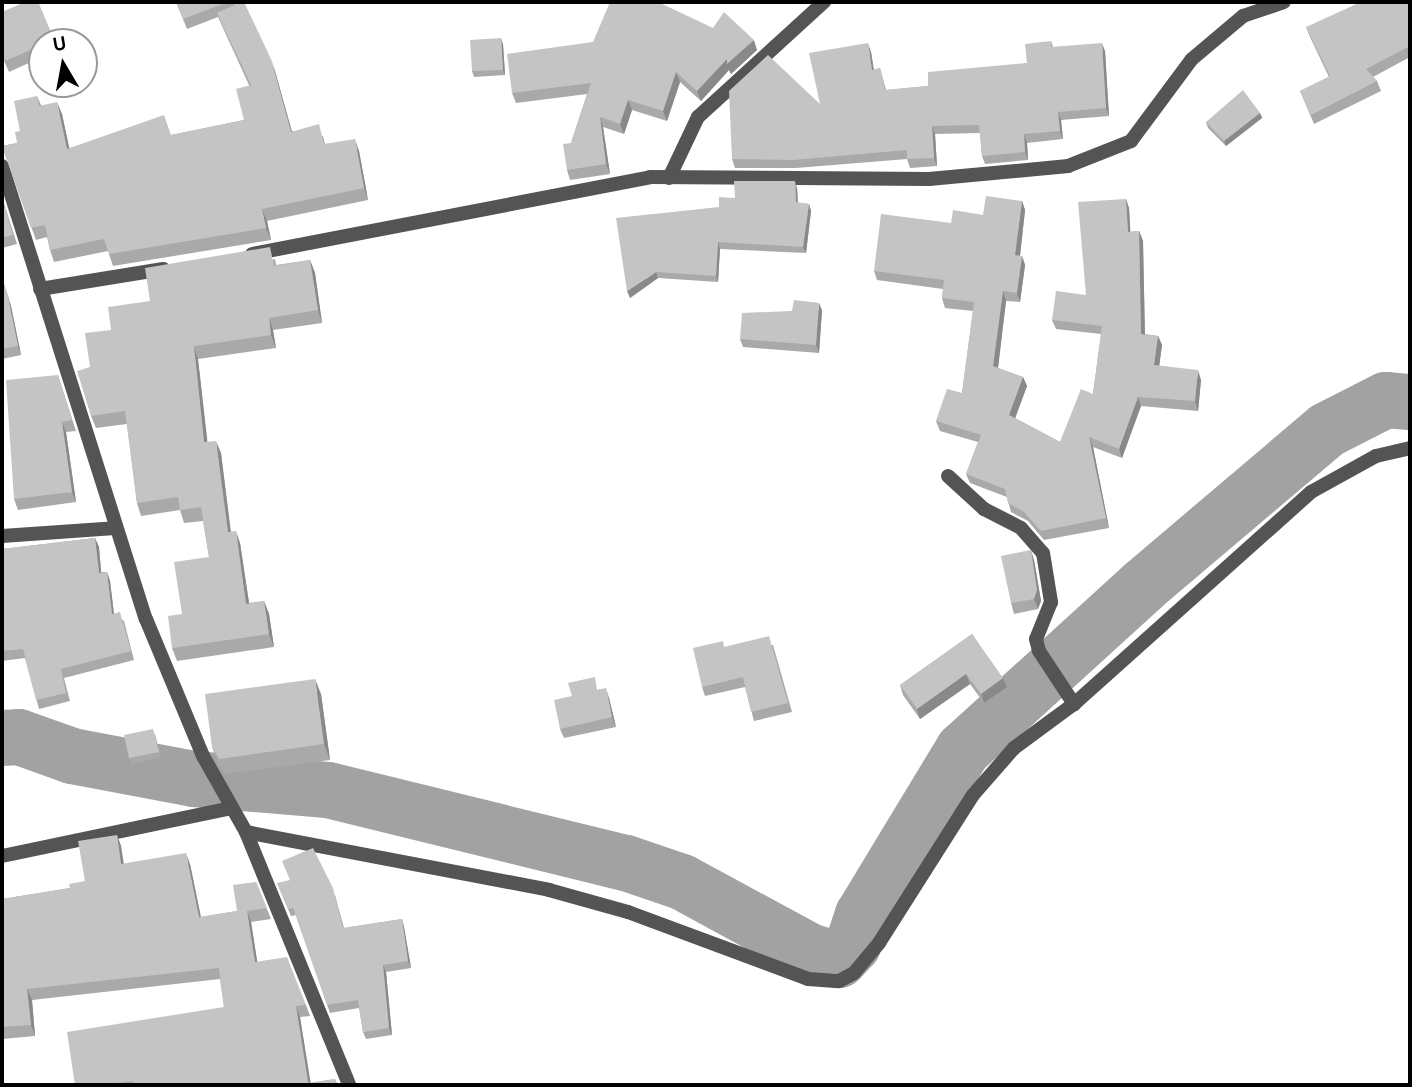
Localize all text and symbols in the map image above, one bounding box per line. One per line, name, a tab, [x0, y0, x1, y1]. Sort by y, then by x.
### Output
north arrow	[28, 28, 98, 98]
text: U	[51, 30, 68, 57]

